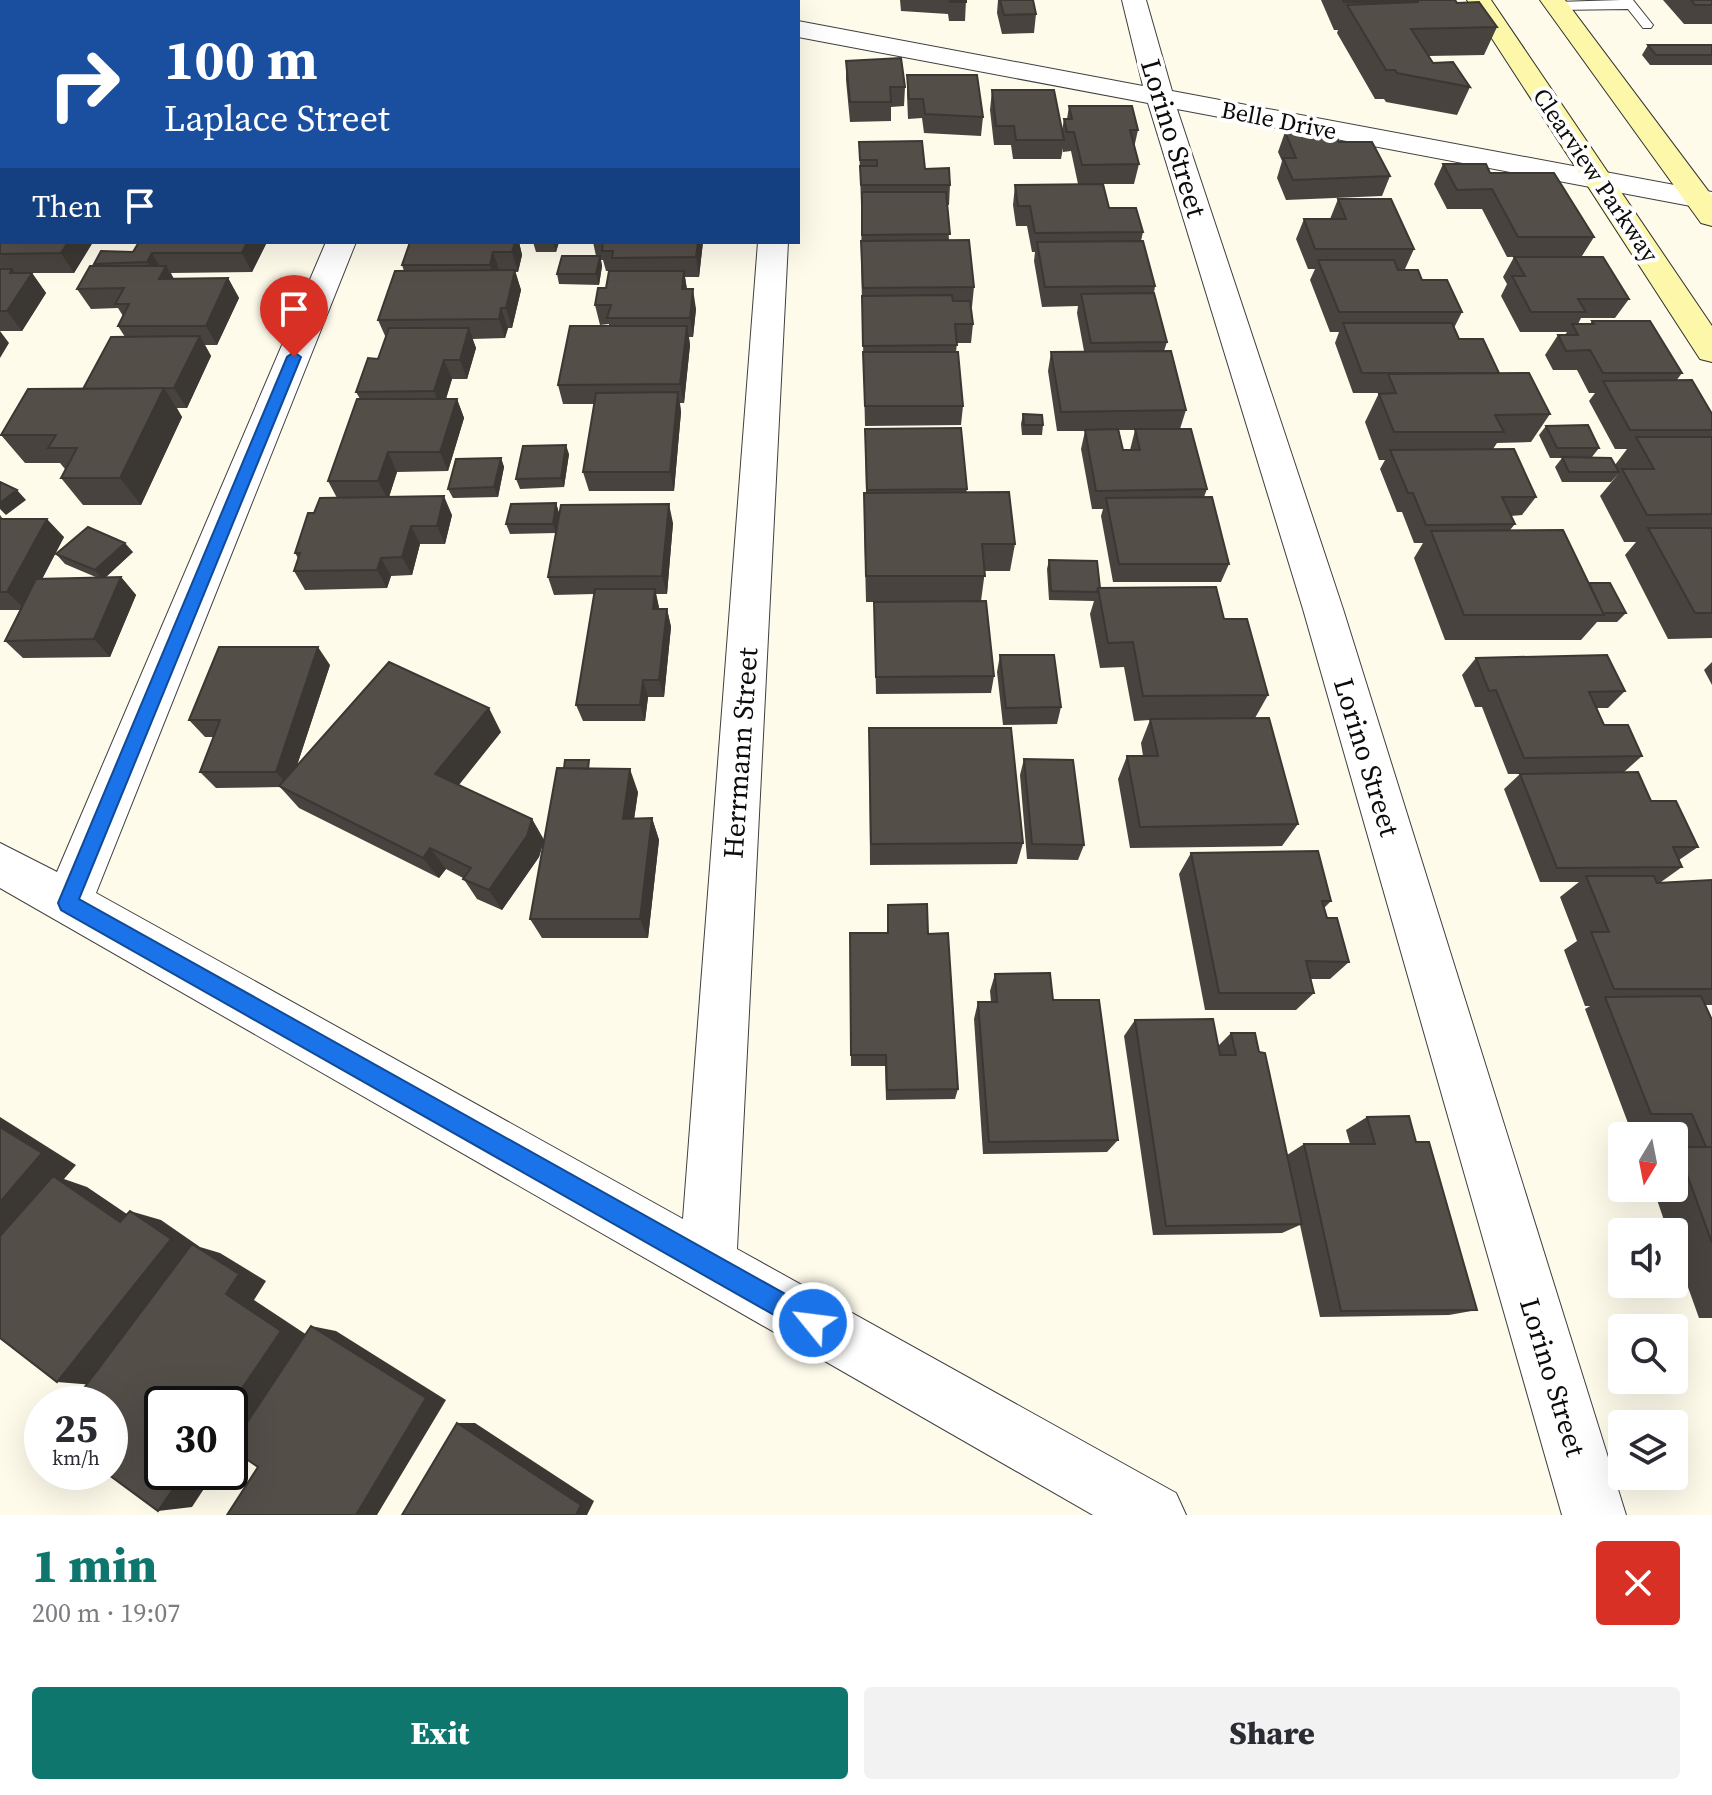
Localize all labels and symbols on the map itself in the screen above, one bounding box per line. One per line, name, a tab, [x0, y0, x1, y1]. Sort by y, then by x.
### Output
street label: Lorino Street	[1132, 54, 1216, 223]
street label: Clearview Parkway	[1525, 81, 1667, 269]
street label: Belle Drive	[1218, 93, 1340, 147]
pin	[260, 275, 328, 357]
street label: Herrmann Street	[714, 645, 766, 860]
street label: Lorino Street	[1325, 673, 1409, 842]
north arrow	[1608, 1122, 1688, 1202]
position arrow	[771, 1281, 855, 1365]
street label: Lorino Street	[1511, 1293, 1595, 1462]
speed limit sign: 30	[144, 1386, 248, 1490]

